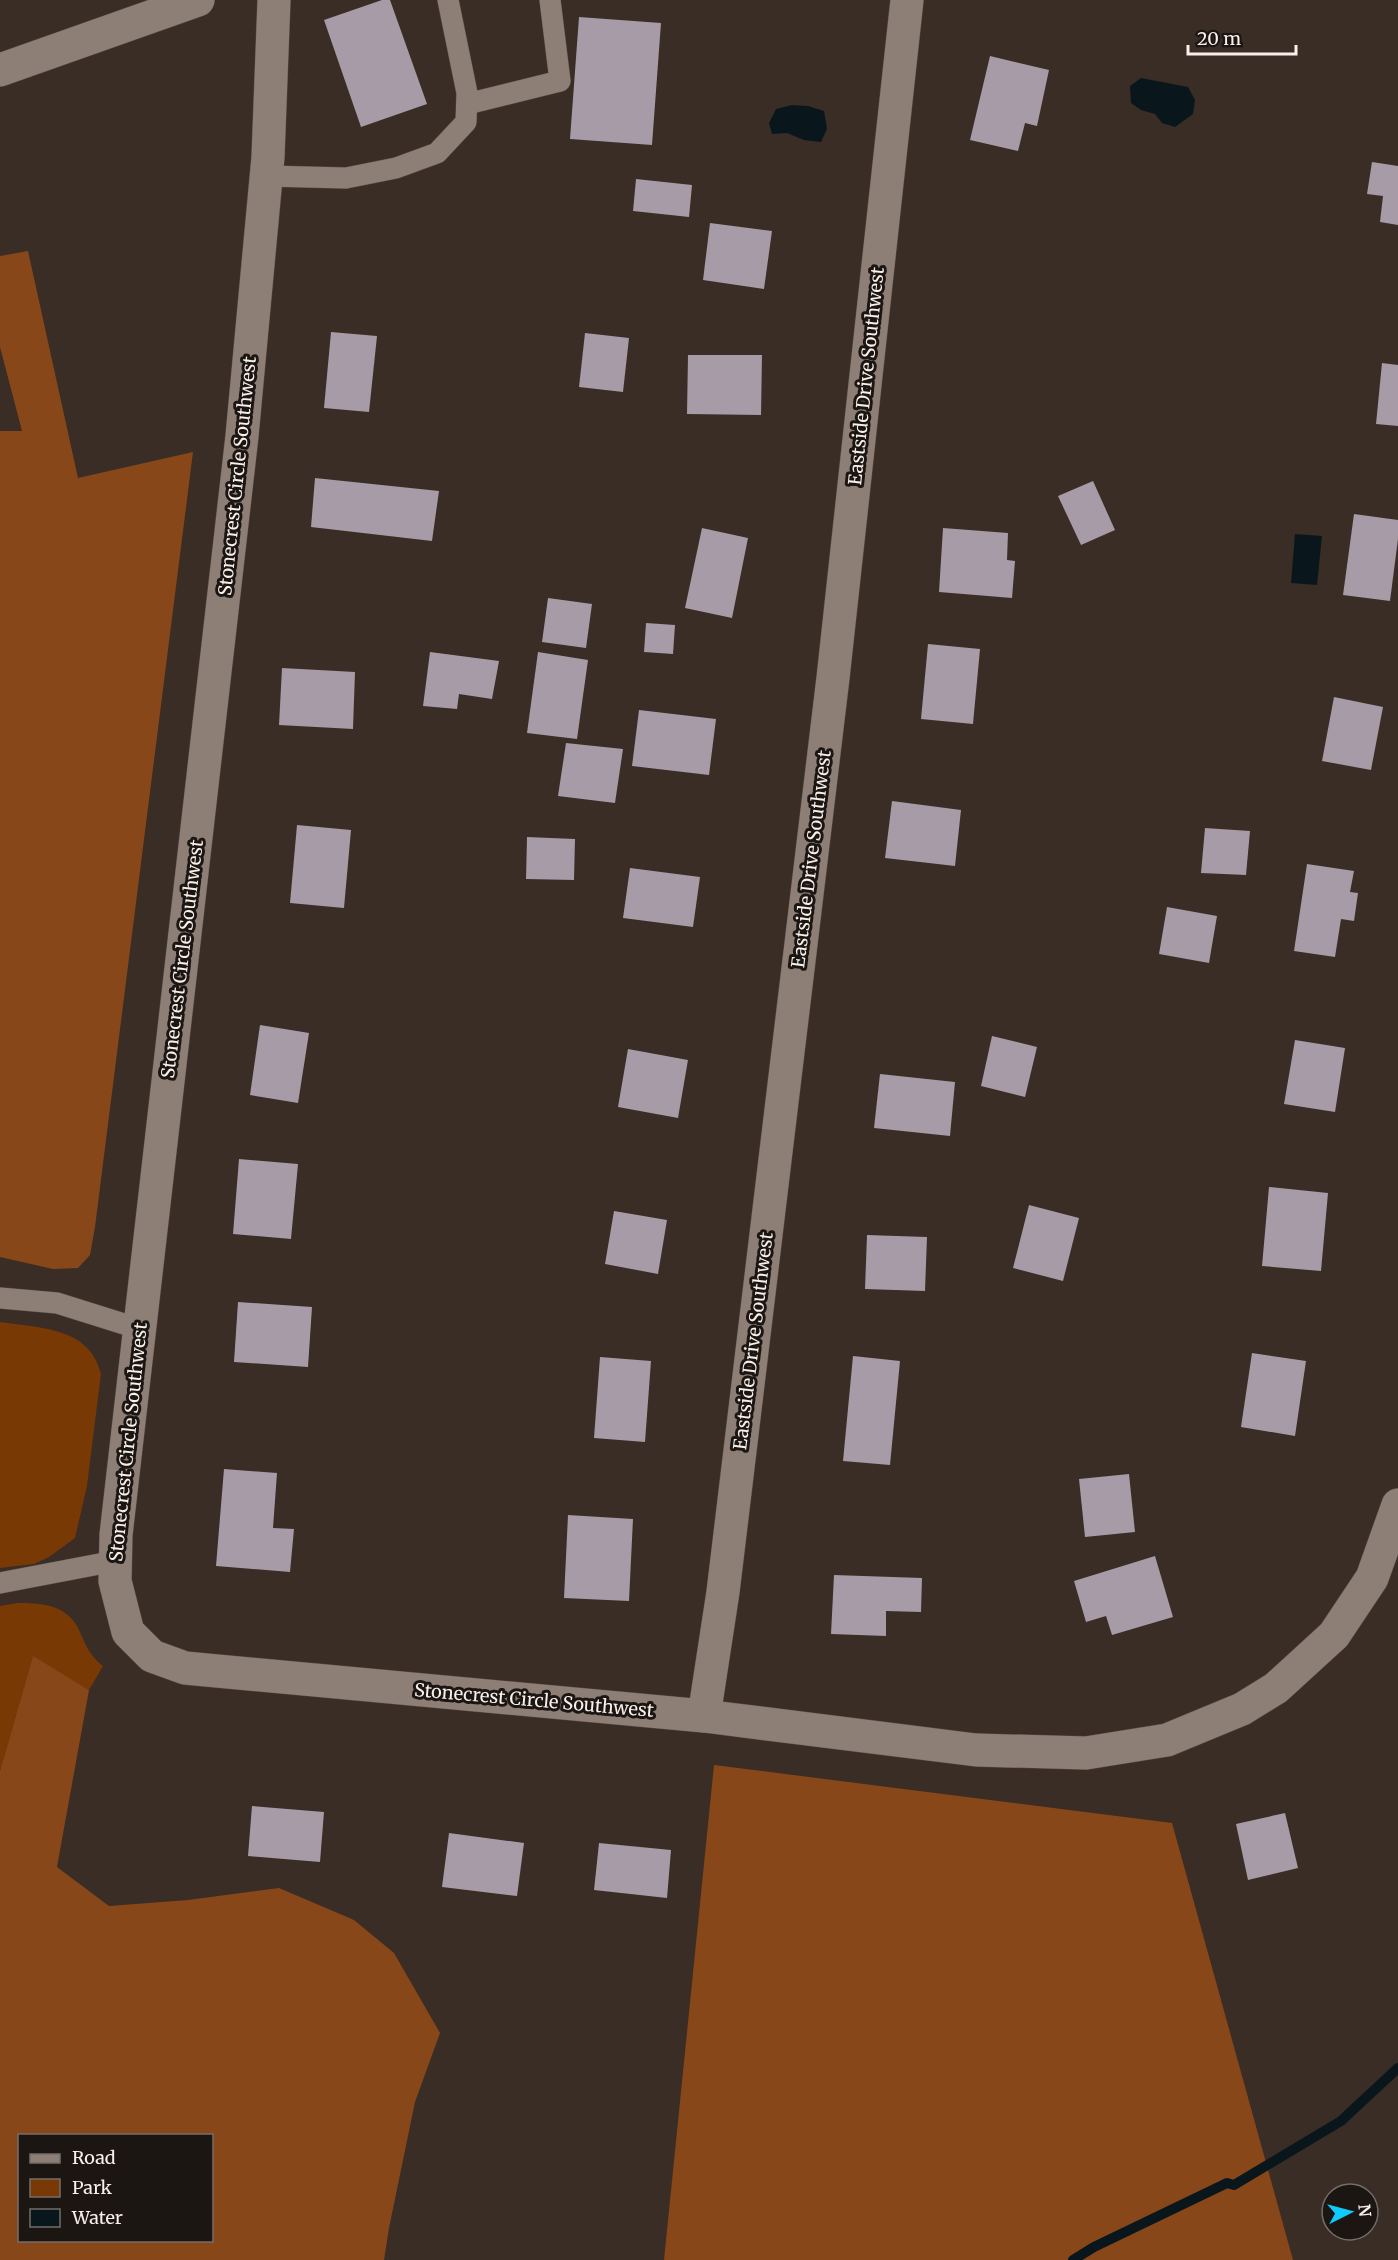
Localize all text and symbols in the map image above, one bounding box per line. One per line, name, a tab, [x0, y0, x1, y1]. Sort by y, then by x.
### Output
scale bar	[1188, 18, 1296, 56]
text: 20 m	[1197, 27, 1241, 50]
street label: Eastside Drive Southwest	[843, 266, 889, 486]
street label: Stonecrest Circle Southwest	[213, 355, 261, 597]
street label: Eastside Drive Southwest	[786, 749, 836, 969]
street label: Stonecrest Circle Southwest	[156, 838, 208, 1080]
street label: Eastside Drive Southwest	[728, 1231, 778, 1451]
street label: Stonecrest Circle Southwest	[104, 1321, 152, 1563]
street label: Stonecrest Circle Southwest	[413, 1678, 655, 1722]
legend	[18, 2134, 213, 2242]
text: Road	[72, 2146, 116, 2169]
text: Park	[72, 2176, 113, 2199]
north arrow	[1320, 2182, 1380, 2242]
text: N	[1354, 2203, 1376, 2218]
text: Water	[71, 2206, 123, 2229]

